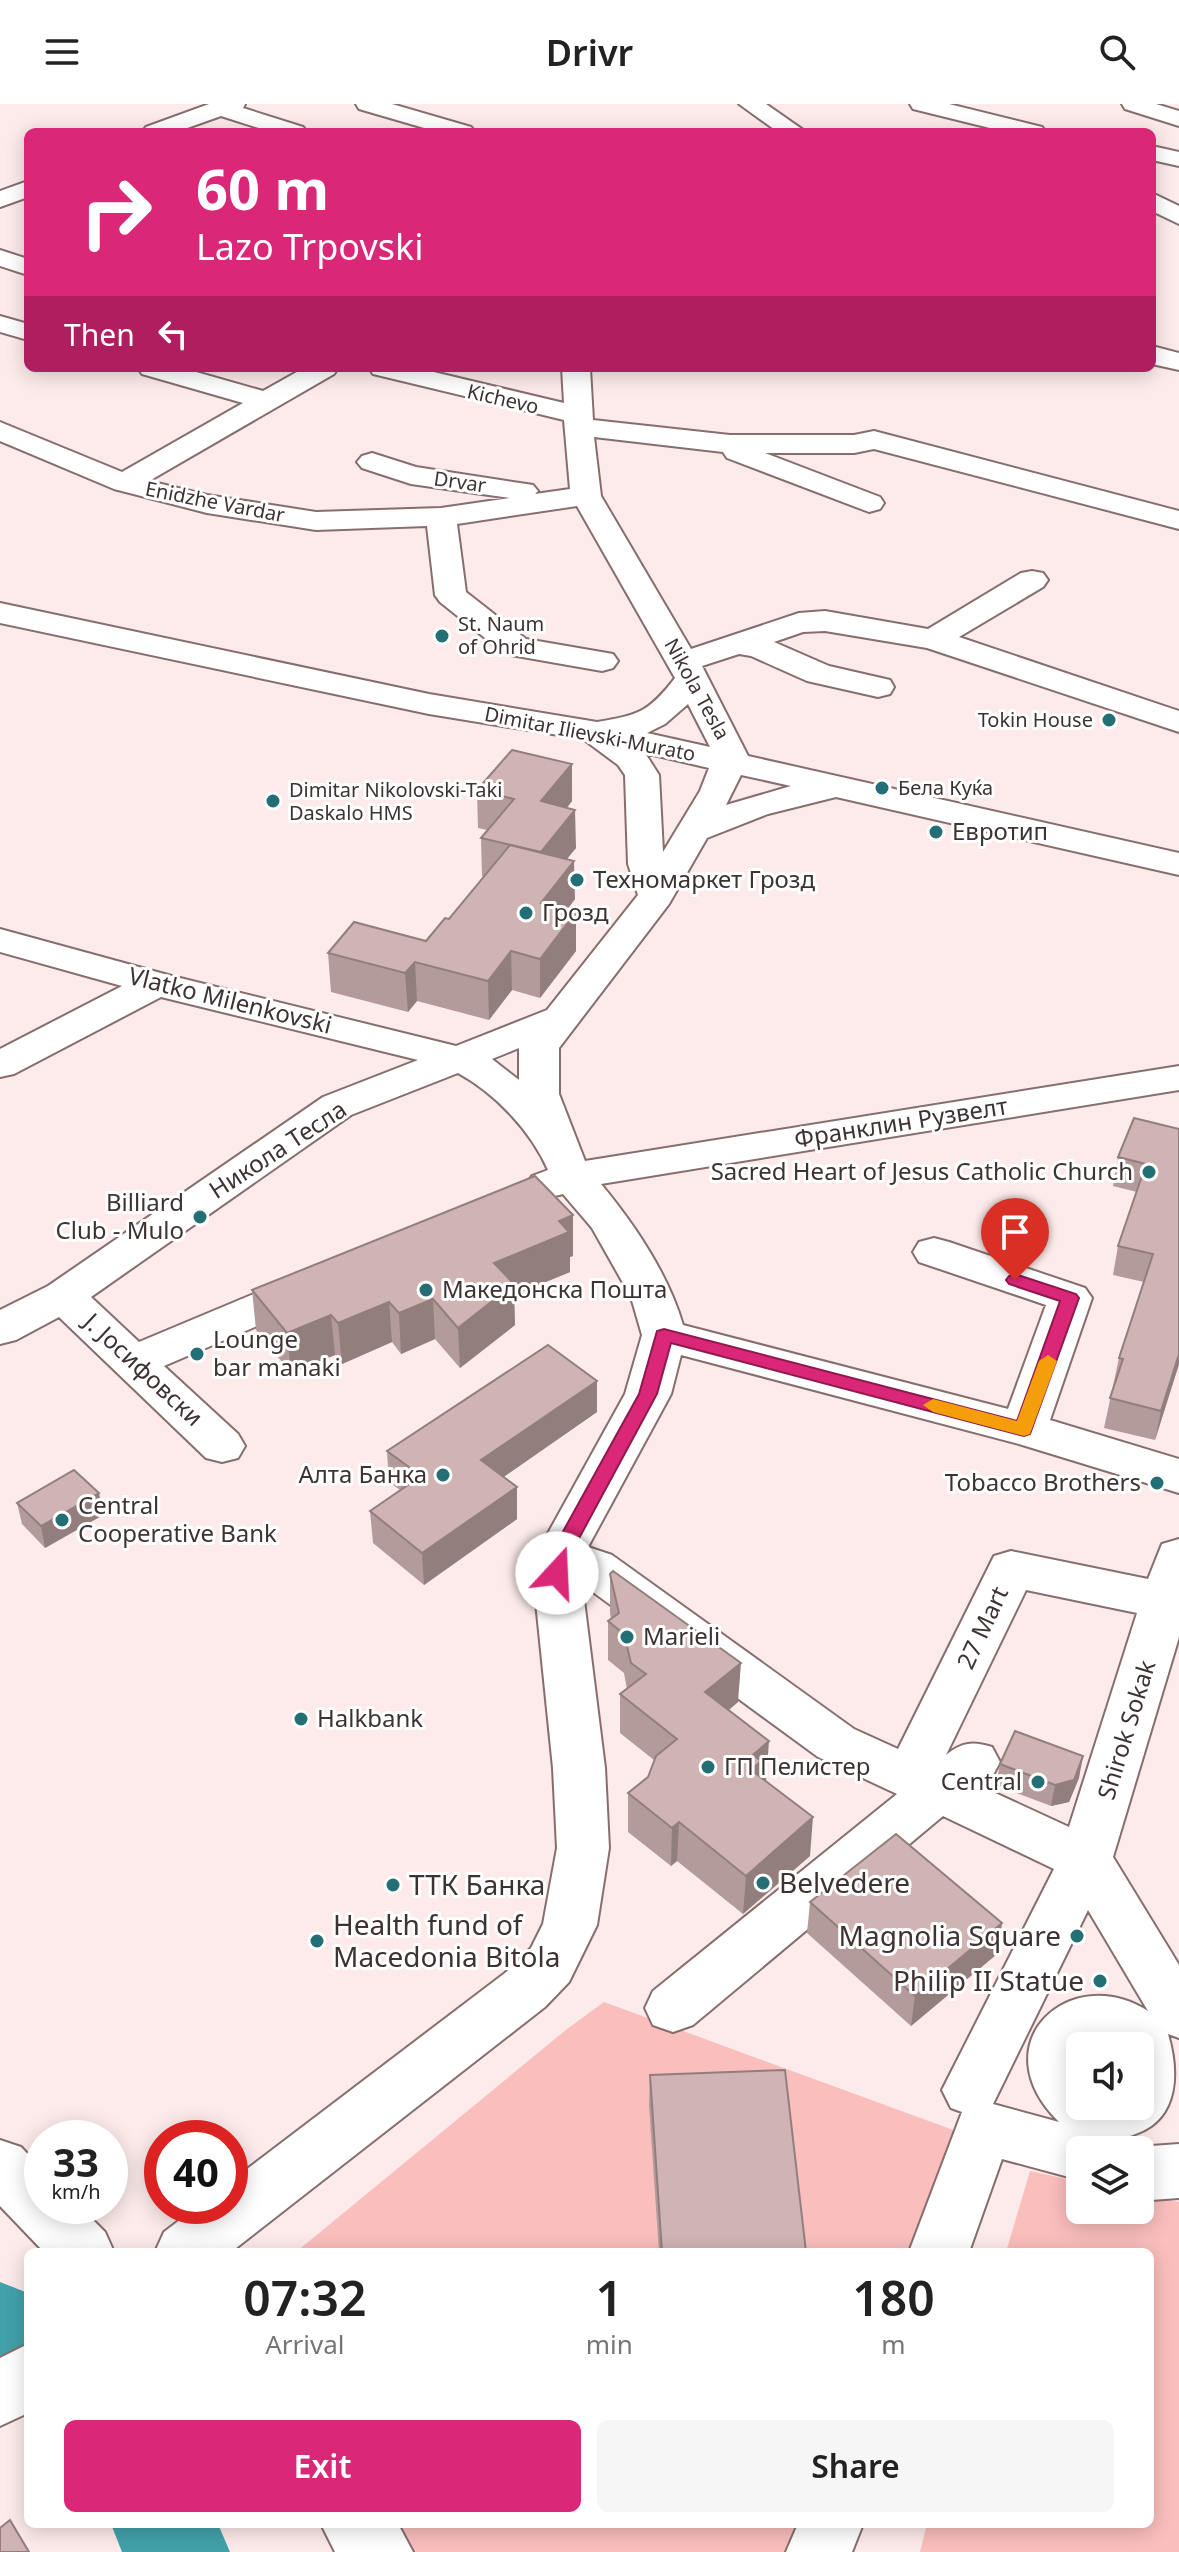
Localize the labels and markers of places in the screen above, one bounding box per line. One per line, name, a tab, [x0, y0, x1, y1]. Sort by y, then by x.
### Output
place label: St. Naum of Ohrid	[458, 610, 544, 660]
marker: St. Naum of Ohrid	[433, 627, 451, 645]
place label: Tokin House	[978, 706, 1093, 733]
marker: Tokin House	[1100, 711, 1118, 729]
place label: Бела Куќа	[898, 774, 993, 801]
place label: Dimitar Nikolovski-Taki Daskalo HMS	[289, 776, 502, 826]
marker: Бела Куќа	[873, 779, 891, 797]
marker: Dimitar Nikolovski-Taki Daskalo HMS	[264, 792, 282, 810]
place label: Евротип	[952, 814, 1048, 847]
marker: Евротип	[927, 823, 945, 841]
place label: Техномаркет Грозд	[593, 862, 815, 895]
marker: Техномаркет Грозд	[568, 871, 586, 889]
place label: Грозд	[542, 895, 609, 928]
marker: Грозд	[517, 904, 535, 922]
place label: Sacred Heart of Jesus Catholic Church	[711, 1154, 1133, 1187]
marker: Sacred Heart of Jesus Catholic Church	[1140, 1163, 1158, 1181]
place label: Billiard Club - Mulo	[56, 1185, 184, 1246]
pin	[981, 1198, 1049, 1280]
marker: Billiard Club - Mulo	[191, 1208, 209, 1226]
place label: Македонска Пошта	[442, 1272, 667, 1305]
marker: Македонска Пошта	[417, 1281, 435, 1299]
place label: Lounge bar manaki	[213, 1322, 341, 1383]
marker: Lounge bar manaki	[188, 1345, 206, 1363]
place label: Алта Банка	[298, 1457, 427, 1490]
place label: Tobacco Brothers	[945, 1465, 1141, 1498]
marker: Алта Банка	[434, 1466, 452, 1484]
marker: Tobacco Brothers	[1148, 1474, 1166, 1492]
place label: Central Cooperative Bank	[78, 1488, 277, 1549]
marker: Central Cooperative Bank	[53, 1511, 71, 1529]
place label: Marieli	[643, 1619, 720, 1652]
marker: Marieli	[618, 1628, 636, 1646]
place label: Halkbank	[317, 1701, 423, 1734]
marker: Halkbank	[292, 1710, 310, 1728]
place label: ГП Пелистер	[724, 1749, 870, 1782]
marker: ГП Пелистер	[699, 1758, 717, 1776]
place label: Central	[941, 1764, 1022, 1797]
marker: Central	[1029, 1773, 1047, 1791]
place label: Belvedere	[779, 1863, 910, 1901]
place label: ТТК Банка	[409, 1865, 545, 1903]
marker: Belvedere	[754, 1874, 772, 1892]
marker: ТТК Банка	[384, 1876, 402, 1894]
place label: Health fund of Macedonia Bitola	[333, 1905, 560, 1975]
place label: Magnolia Square	[839, 1916, 1061, 1954]
marker: Magnolia Square	[1068, 1927, 1086, 1945]
marker: Health fund of Macedonia Bitola	[308, 1932, 326, 1950]
place label: Philip II Statue	[893, 1961, 1084, 1999]
marker: Philip II Statue	[1091, 1972, 1109, 1990]

